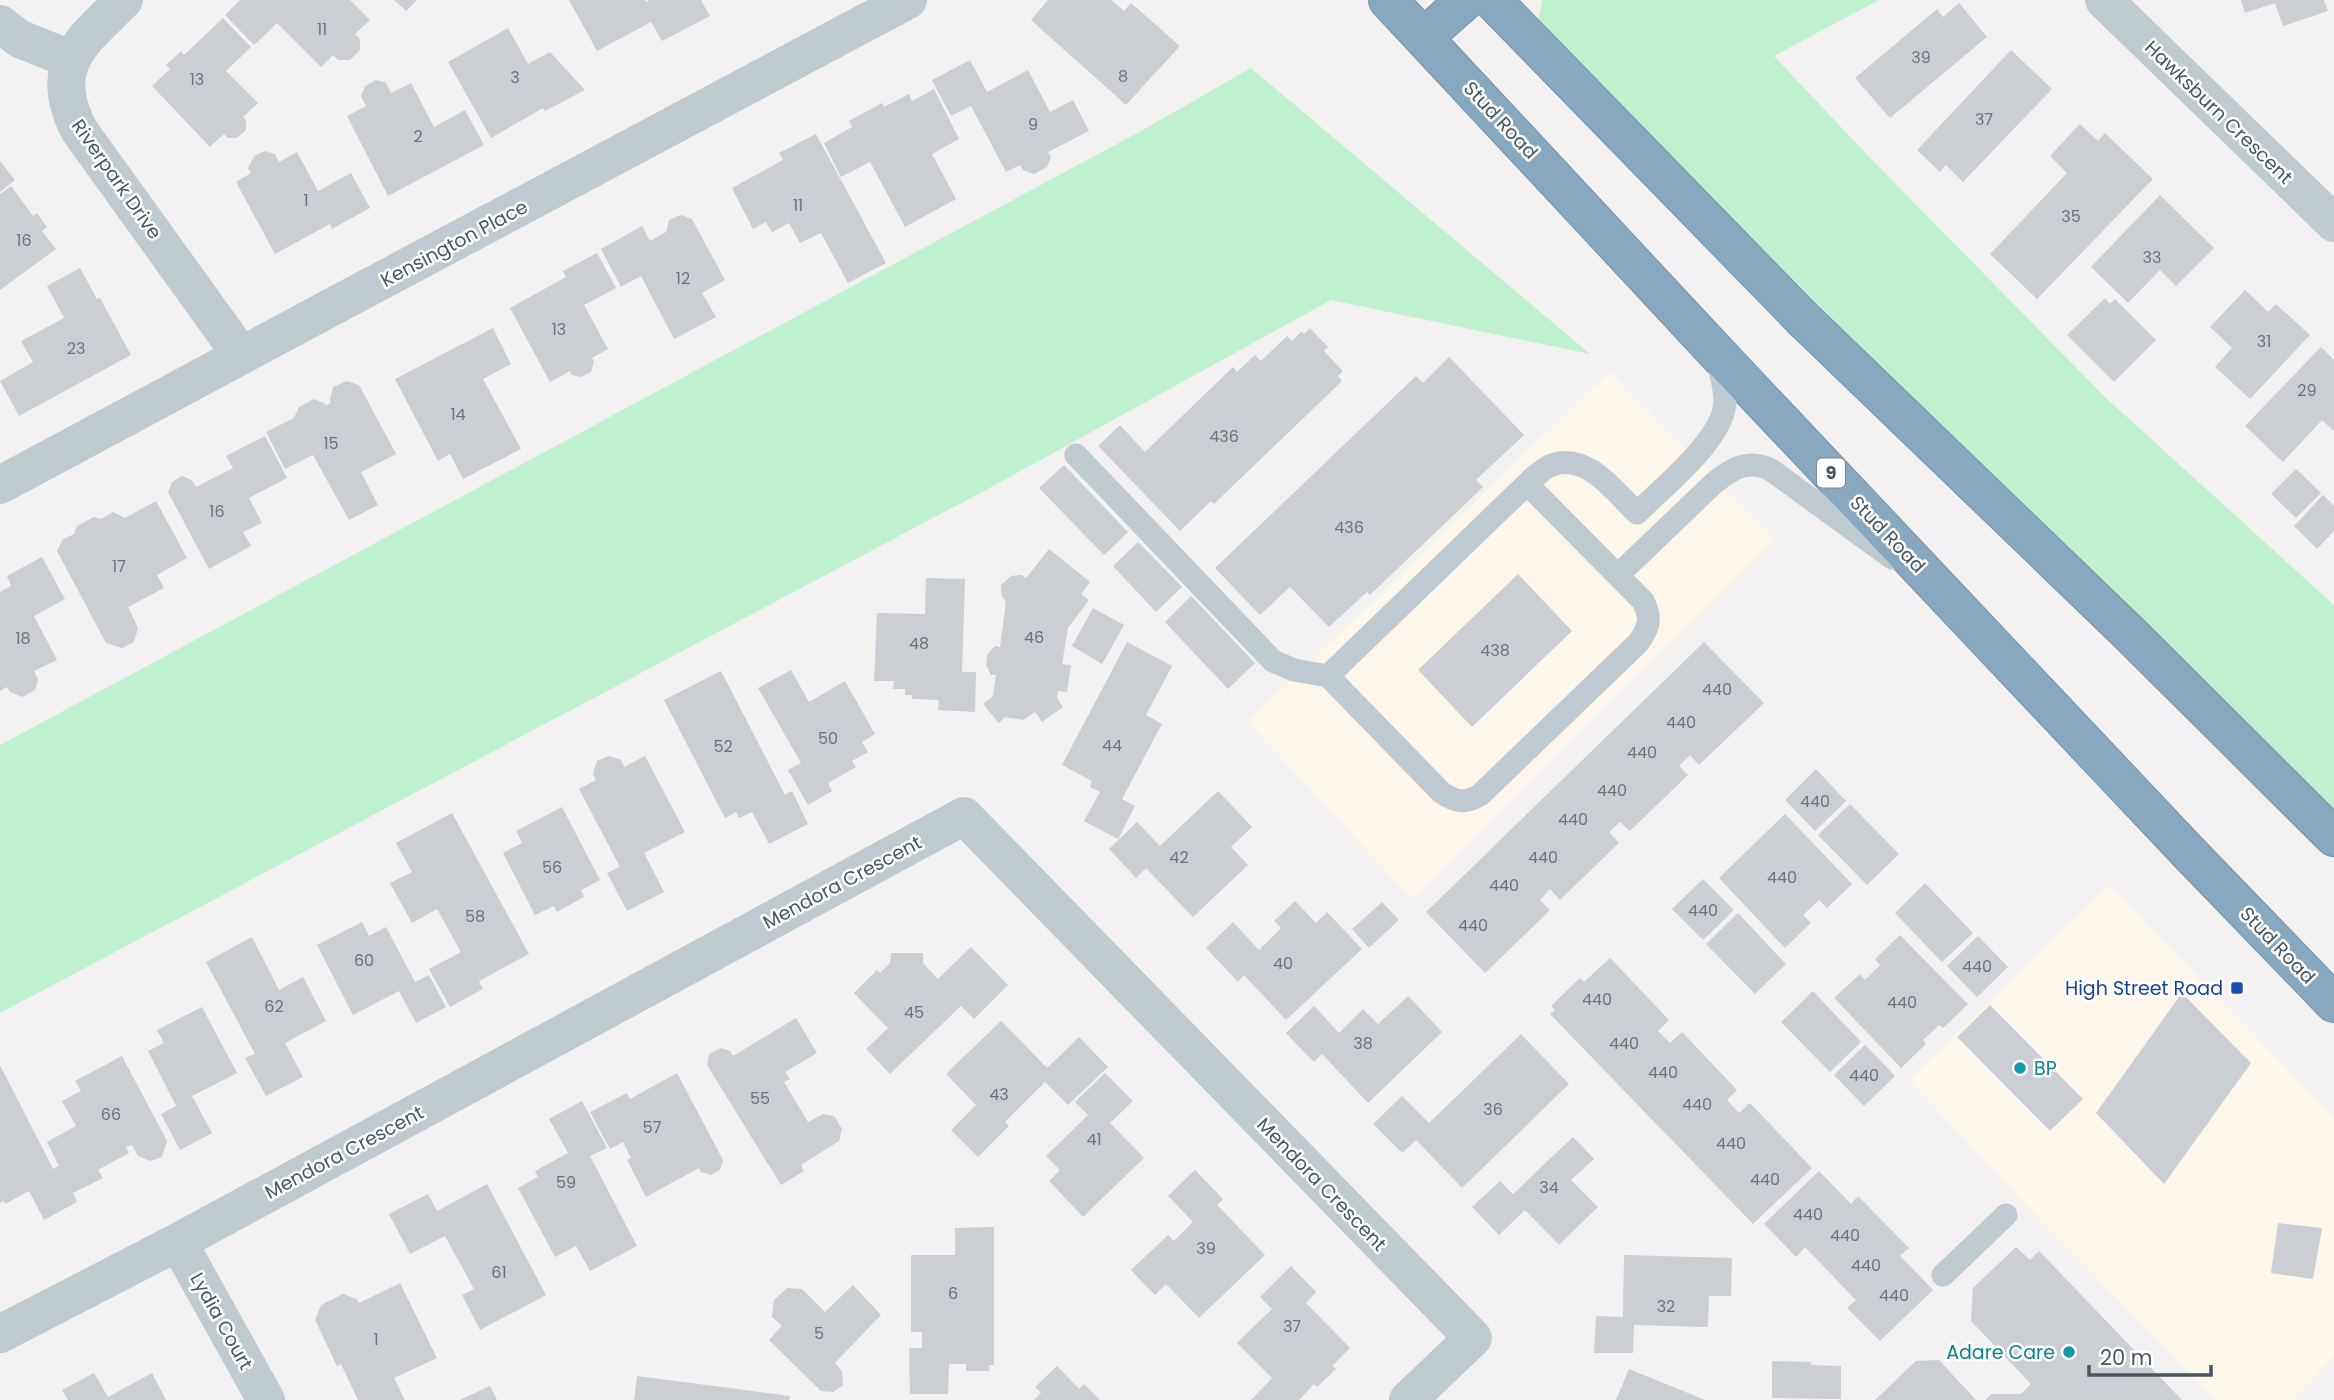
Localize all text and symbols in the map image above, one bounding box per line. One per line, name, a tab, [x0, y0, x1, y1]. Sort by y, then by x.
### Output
house number: 11	[317, 18, 327, 41]
street label: Hawksburn Crescent	[2139, 34, 2299, 190]
house number: 39	[1911, 46, 1931, 69]
house number: 8	[1118, 65, 1128, 88]
house number: 3	[510, 66, 520, 89]
house number: 13	[190, 68, 204, 91]
street label: Stud Road	[1457, 75, 1544, 165]
house number: 37	[1975, 108, 1993, 131]
house number: 9	[1028, 113, 1038, 136]
street label: Riverpark Drive	[65, 114, 168, 245]
house number: 2	[413, 125, 423, 148]
house number: 1	[303, 189, 309, 212]
street label: Kensington Place	[376, 193, 533, 294]
house number: 11	[793, 194, 803, 217]
house number: 35	[2061, 205, 2081, 228]
house number: 16	[16, 229, 32, 252]
house number: 33	[2143, 246, 2161, 269]
house number: 12	[676, 267, 690, 290]
house number: 13	[552, 318, 566, 341]
house number: 31	[2257, 330, 2271, 353]
house number: 23	[67, 337, 85, 360]
house number: 29	[2297, 379, 2317, 402]
house number: 14	[450, 403, 466, 426]
house number: 436	[1209, 425, 1239, 448]
house number: 15	[323, 432, 339, 455]
road number: 9	[1817, 458, 1845, 488]
street label: Stud Road	[1844, 490, 1931, 579]
house number: 16	[209, 500, 225, 523]
house number: 436	[1334, 516, 1364, 539]
house number: 17	[112, 555, 126, 578]
house number: 46	[1024, 626, 1044, 649]
house number: 18	[15, 627, 31, 650]
house number: 48	[909, 632, 929, 655]
house number: 438	[1480, 639, 1510, 662]
house number: 440	[1702, 678, 1732, 701]
house number: 440	[1666, 711, 1696, 734]
house number: 50	[818, 727, 838, 750]
house number: 44	[1102, 734, 1122, 757]
house number: 52	[713, 735, 733, 758]
house number: 440	[1627, 741, 1657, 764]
house number: 440	[1597, 779, 1627, 802]
house number: 440	[1800, 790, 1830, 813]
house number: 440	[1558, 808, 1588, 831]
street label: Mendora Crescent	[758, 829, 926, 936]
house number: 42	[1169, 846, 1189, 869]
house number: 440	[1528, 846, 1558, 869]
house number: 56	[542, 856, 562, 879]
house number: 440	[1767, 866, 1797, 889]
house number: 440	[1489, 874, 1519, 897]
house number: 440	[1688, 899, 1718, 922]
street label: Stud Road	[2234, 901, 2321, 990]
house number: 58	[465, 905, 485, 928]
house number: 440	[1458, 914, 1488, 937]
house number: 60	[354, 949, 374, 972]
house number: 40	[1273, 952, 1293, 975]
house number: 440	[1962, 955, 1992, 978]
place label: High Street Road	[2065, 975, 2223, 1002]
marker: High Street Road	[2229, 980, 2245, 996]
house number: 440	[1582, 988, 1612, 1011]
house number: 440	[1887, 991, 1917, 1014]
house number: 62	[264, 995, 284, 1018]
house number: 45	[904, 1001, 924, 1024]
house number: 38	[1353, 1032, 1373, 1055]
house number: 440	[1609, 1032, 1639, 1055]
place label: BP	[2034, 1055, 2057, 1082]
marker: BP	[2012, 1060, 2028, 1076]
house number: 440	[1648, 1061, 1678, 1084]
house number: 440	[1849, 1064, 1879, 1087]
house number: 43	[989, 1083, 1009, 1106]
house number: 55	[750, 1087, 770, 1110]
house number: 440	[1682, 1093, 1712, 1116]
house number: 36	[1483, 1098, 1503, 1121]
street label: Mendora Crescent	[260, 1099, 428, 1206]
house number: 66	[101, 1103, 121, 1126]
street label: Mendora Crescent	[1251, 1112, 1393, 1257]
house number: 57	[643, 1116, 662, 1139]
house number: 41	[1086, 1128, 1102, 1151]
house number: 440	[1716, 1132, 1746, 1155]
house number: 440	[1750, 1168, 1780, 1191]
house number: 59	[556, 1171, 576, 1194]
house number: 34	[1539, 1176, 1559, 1199]
house number: 440	[1793, 1203, 1823, 1226]
house number: 440	[1830, 1224, 1860, 1247]
house number: 39	[1196, 1237, 1216, 1260]
house number: 440	[1851, 1254, 1881, 1277]
house number: 61	[491, 1261, 507, 1284]
street label: Lydia Court	[184, 1268, 259, 1375]
house number: 6	[948, 1282, 958, 1305]
house number: 440	[1879, 1284, 1909, 1307]
house number: 32	[1657, 1295, 1675, 1318]
house number: 37	[1283, 1315, 1301, 1338]
house number: 5	[814, 1322, 824, 1345]
house number: 1	[373, 1328, 379, 1351]
scale bar	[2089, 1334, 2212, 1378]
place label: Adare Care	[1946, 1339, 2055, 1366]
text: 20 m	[2100, 1343, 2153, 1372]
marker: Adare Care	[2061, 1344, 2077, 1360]

